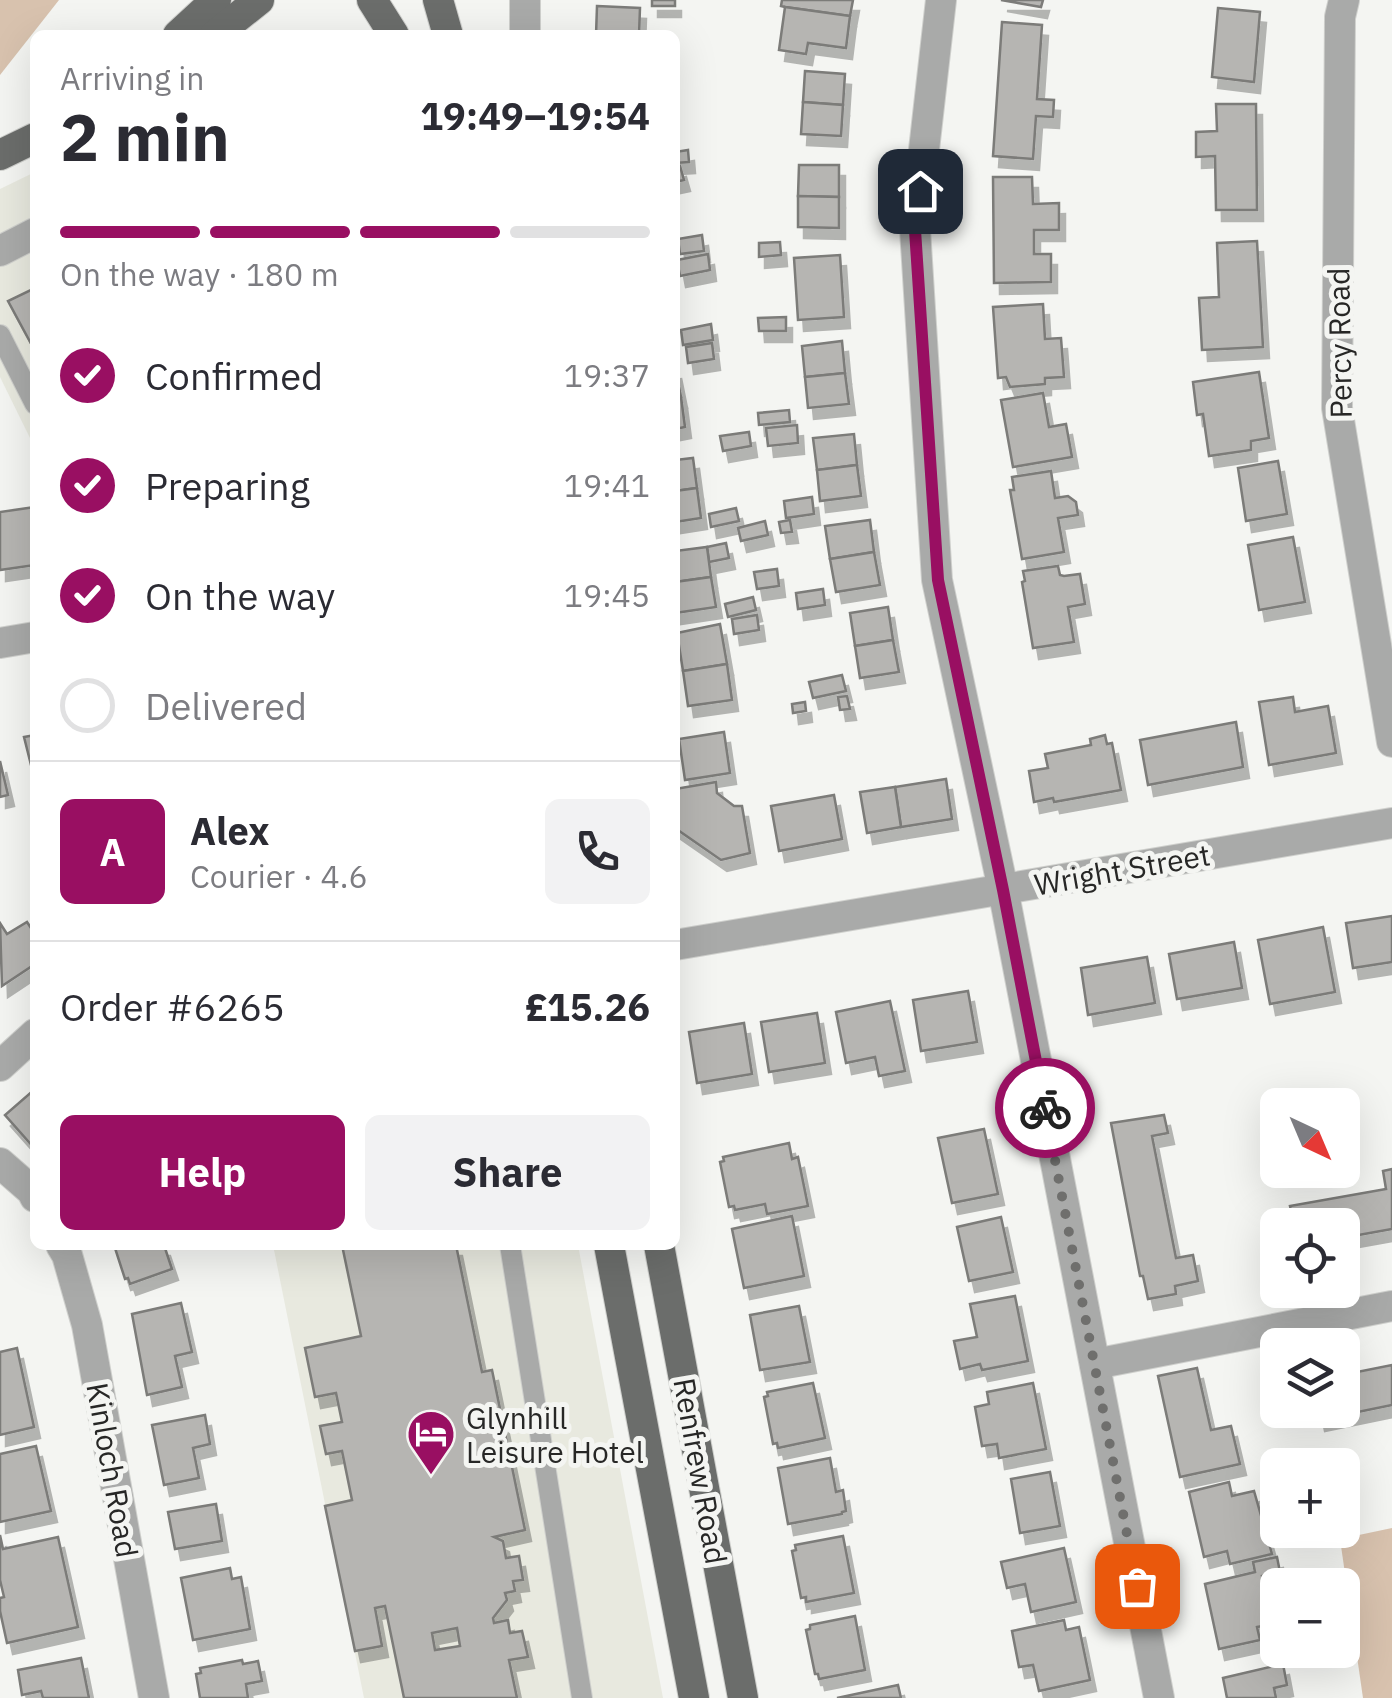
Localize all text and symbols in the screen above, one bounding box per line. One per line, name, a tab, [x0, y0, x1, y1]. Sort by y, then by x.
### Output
text: Arriving in	[60, 57, 205, 99]
text: 19:49–19:54	[420, 91, 650, 140]
text: 2 min	[60, 94, 230, 179]
pin	[878, 149, 963, 234]
icon: home	[893, 164, 948, 219]
text: On the way · 180 m	[60, 253, 339, 295]
street label: Percy Road	[1318, 267, 1360, 419]
icon: check	[60, 348, 115, 403]
text: Confirmed	[145, 351, 323, 400]
text: 19:37	[564, 354, 650, 396]
icon: check	[60, 458, 115, 513]
text: Preparing	[145, 461, 310, 510]
text: 19:41	[564, 464, 650, 506]
icon: check	[60, 568, 115, 623]
text: On the way	[145, 571, 335, 620]
text: 19:45	[564, 574, 650, 616]
text: Delivered	[145, 681, 307, 730]
button: phone	[545, 799, 650, 904]
text: Alex	[190, 806, 270, 855]
text: A	[99, 827, 126, 876]
street label: Wright Street	[1031, 834, 1213, 904]
text: Courier · 4.6	[190, 855, 368, 897]
text: Order #6265	[60, 982, 285, 1031]
text: £15.26	[525, 982, 650, 1031]
courier	[995, 1058, 1095, 1158]
icon: bike	[1018, 1081, 1073, 1136]
north arrow	[1260, 1088, 1360, 1188]
map controls	[1260, 1088, 1360, 1668]
button: Help	[60, 1115, 345, 1230]
button: Share	[365, 1115, 650, 1230]
button: locate	[1260, 1208, 1360, 1308]
button: layers	[1260, 1328, 1360, 1428]
street label: Renfrew Road	[665, 1375, 737, 1567]
street label: Kinloch Road	[78, 1380, 148, 1560]
place label: Glynhill Leisure Hotel	[466, 1398, 644, 1471]
hotel icon: Glynhill Leisure Hotel	[405, 1408, 457, 1476]
button: +	[1260, 1448, 1360, 1548]
pin	[1095, 1544, 1180, 1629]
icon: bag	[1110, 1559, 1165, 1614]
button: −	[1260, 1568, 1360, 1668]

